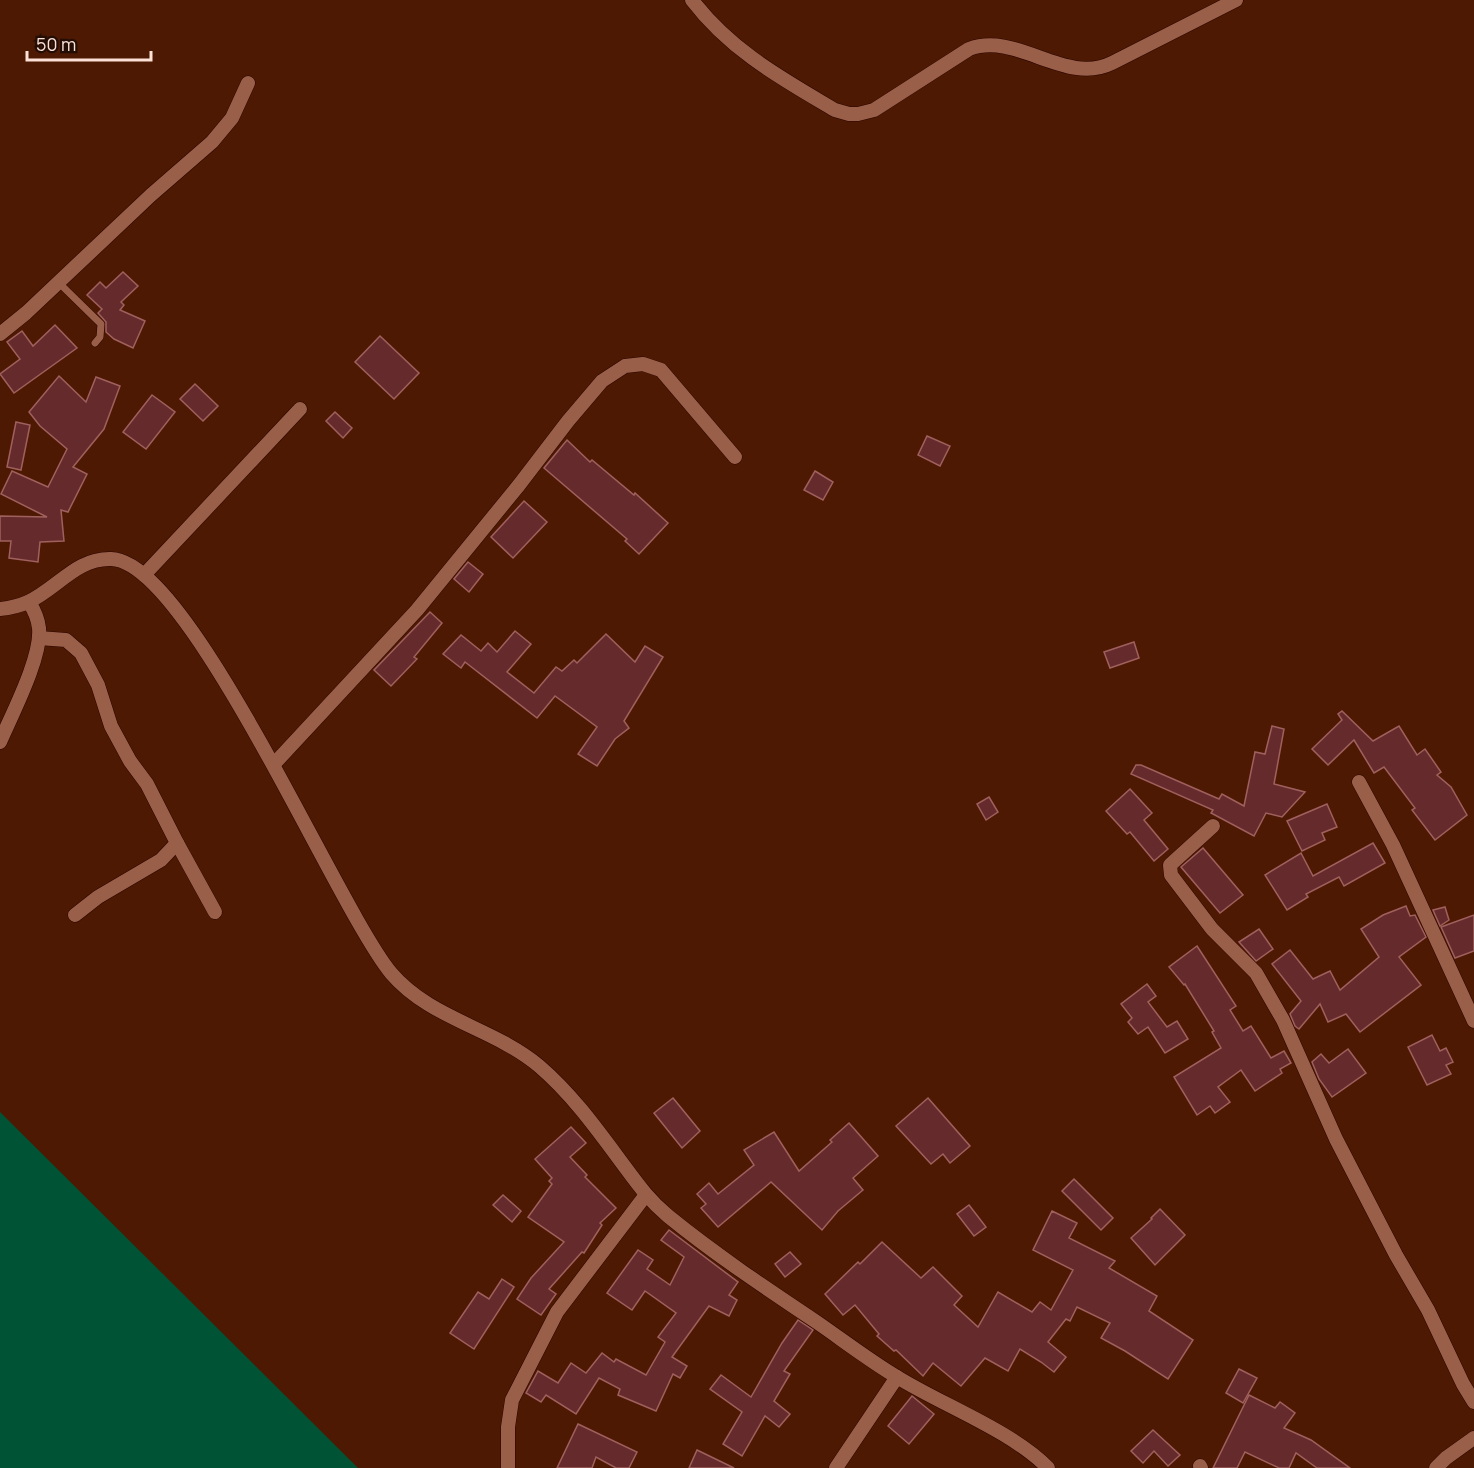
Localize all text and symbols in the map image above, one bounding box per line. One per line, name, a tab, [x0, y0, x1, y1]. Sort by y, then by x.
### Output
scale bar	[27, 24, 152, 62]
text: 50 m	[36, 32, 76, 56]

